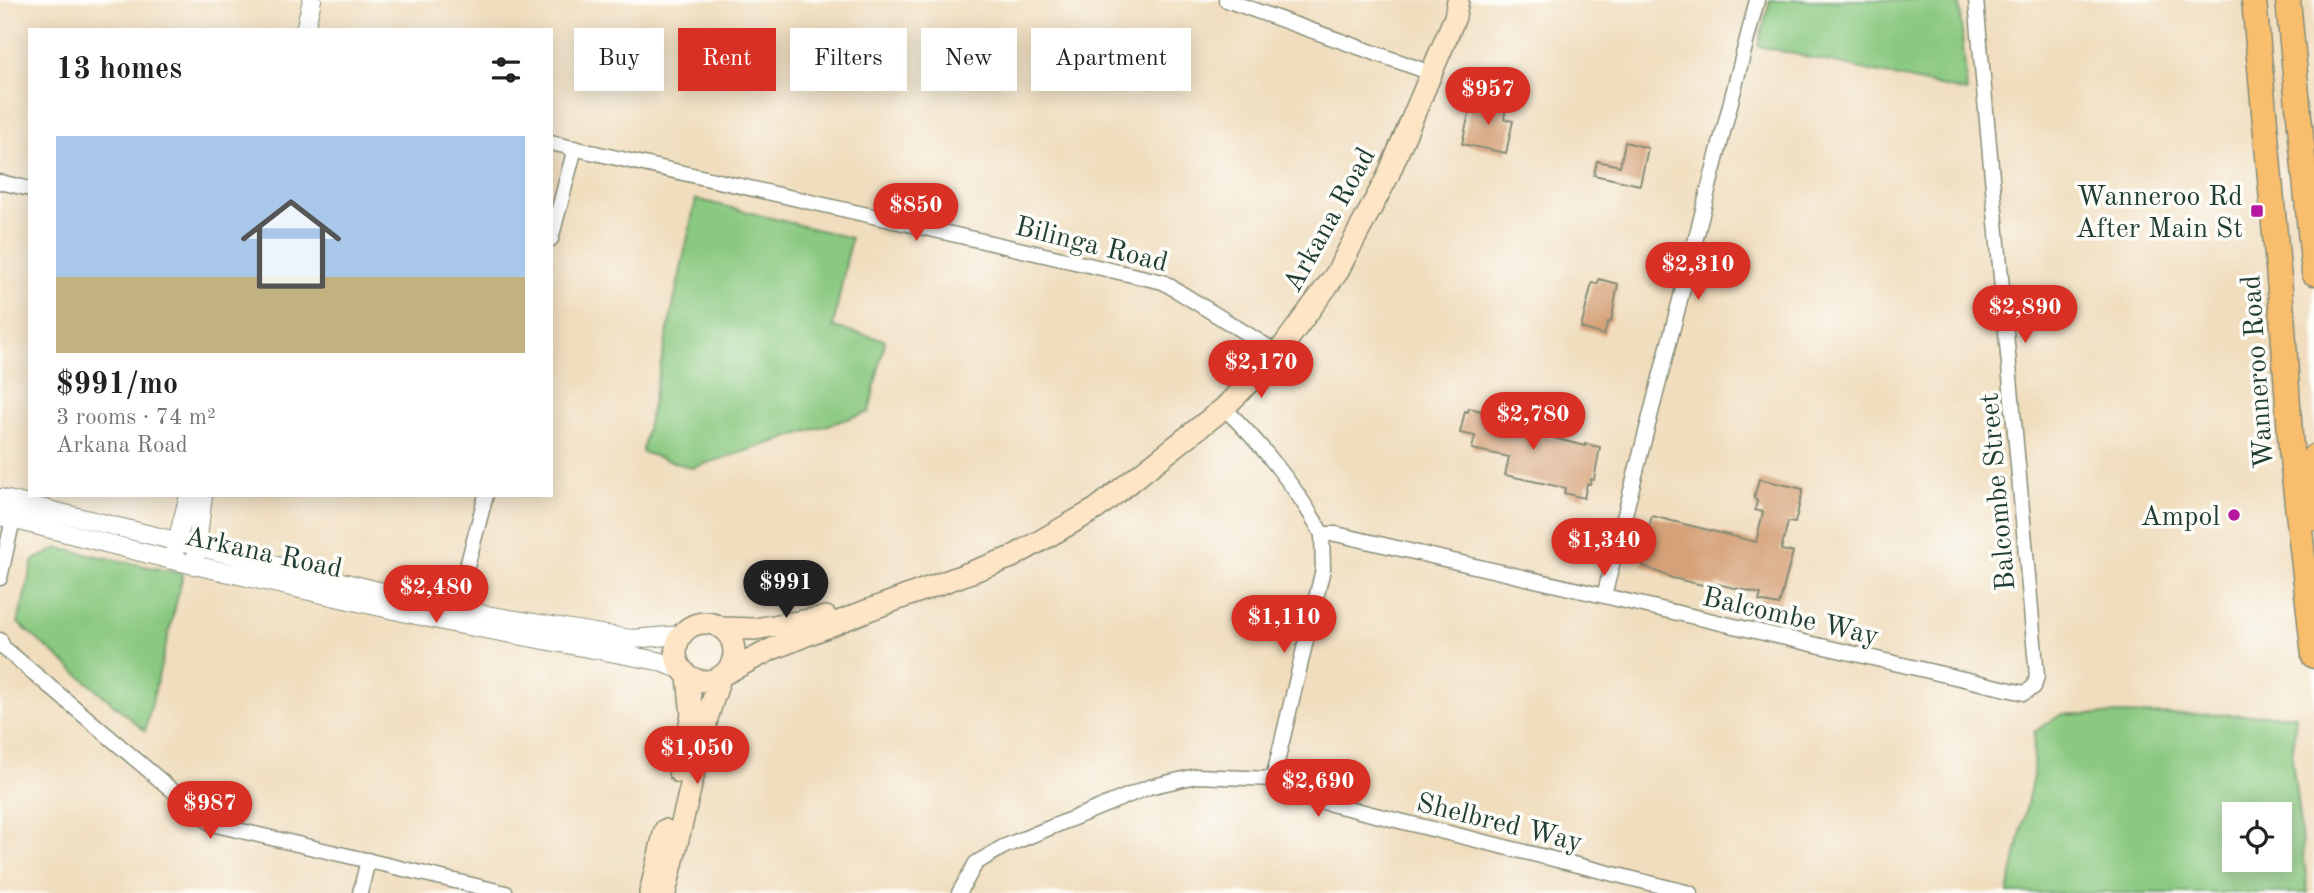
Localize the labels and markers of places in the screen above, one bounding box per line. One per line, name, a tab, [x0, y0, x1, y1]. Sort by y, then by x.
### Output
pin: $957	[1447, 68, 1529, 127]
pin: $850	[875, 184, 957, 243]
place label: Wanneroo Rd After Main St	[2075, 184, 2243, 244]
marker: Wanneroo Rd After Main St	[2249, 203, 2265, 219]
pin: $2,310	[1641, 243, 1755, 302]
pin: $2,890	[1968, 286, 2082, 345]
pin: $2,170	[1204, 340, 1318, 400]
pin: $2,780	[1476, 392, 1590, 452]
place label: Ampol	[2140, 504, 2220, 532]
marker: Ampol	[2226, 507, 2242, 523]
pin: $1,340	[1547, 518, 1661, 578]
pin: $991	[745, 560, 827, 620]
pin: $2,480	[379, 566, 493, 625]
pin: $1,110	[1227, 596, 1341, 655]
pin: $1,050	[640, 726, 754, 786]
pin: $2,690	[1261, 760, 1375, 819]
pin: $987	[169, 782, 251, 841]

